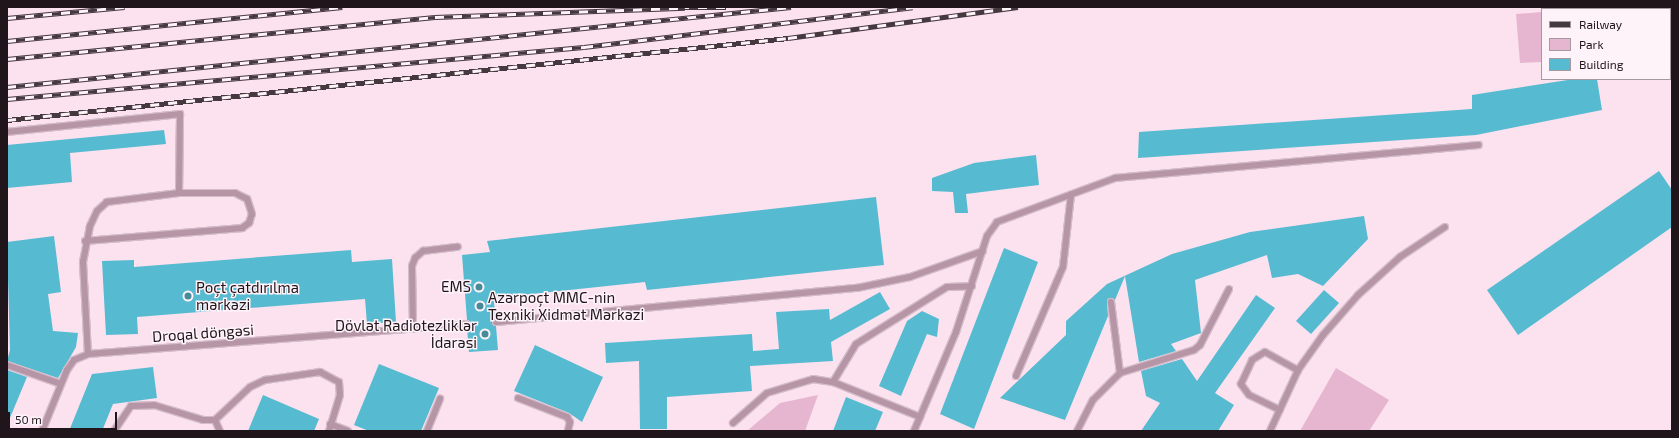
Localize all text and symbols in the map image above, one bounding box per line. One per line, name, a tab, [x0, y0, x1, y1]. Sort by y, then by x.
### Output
legend	[1541, 8, 1671, 80]
text: Railway	[1579, 17, 1622, 31]
text: Park	[1579, 37, 1604, 51]
text: Building	[1579, 57, 1623, 71]
place label: Poçt çatdırılma mərkəzi	[196, 278, 299, 313]
place label: EMS	[441, 278, 471, 296]
marker: EMS	[474, 282, 484, 292]
place label: Azərpoçt MMC-nin Texniki Xidmət Mərkəzi	[488, 288, 644, 323]
marker: Poçt çatdırılma mərkəzi	[183, 291, 193, 301]
marker: Azərpoçt MMC-nin Texniki Xidmət Mərkəzi	[475, 301, 485, 311]
place label: Dövlət Radiotezliklər İdarəsi	[335, 316, 477, 351]
street label: Droqal döngəsi	[151, 320, 255, 346]
marker: Dövlət Radiotezliklər İdarəsi	[480, 329, 490, 339]
scale bar	[10, 404, 119, 430]
text: 50 m	[15, 412, 42, 426]

